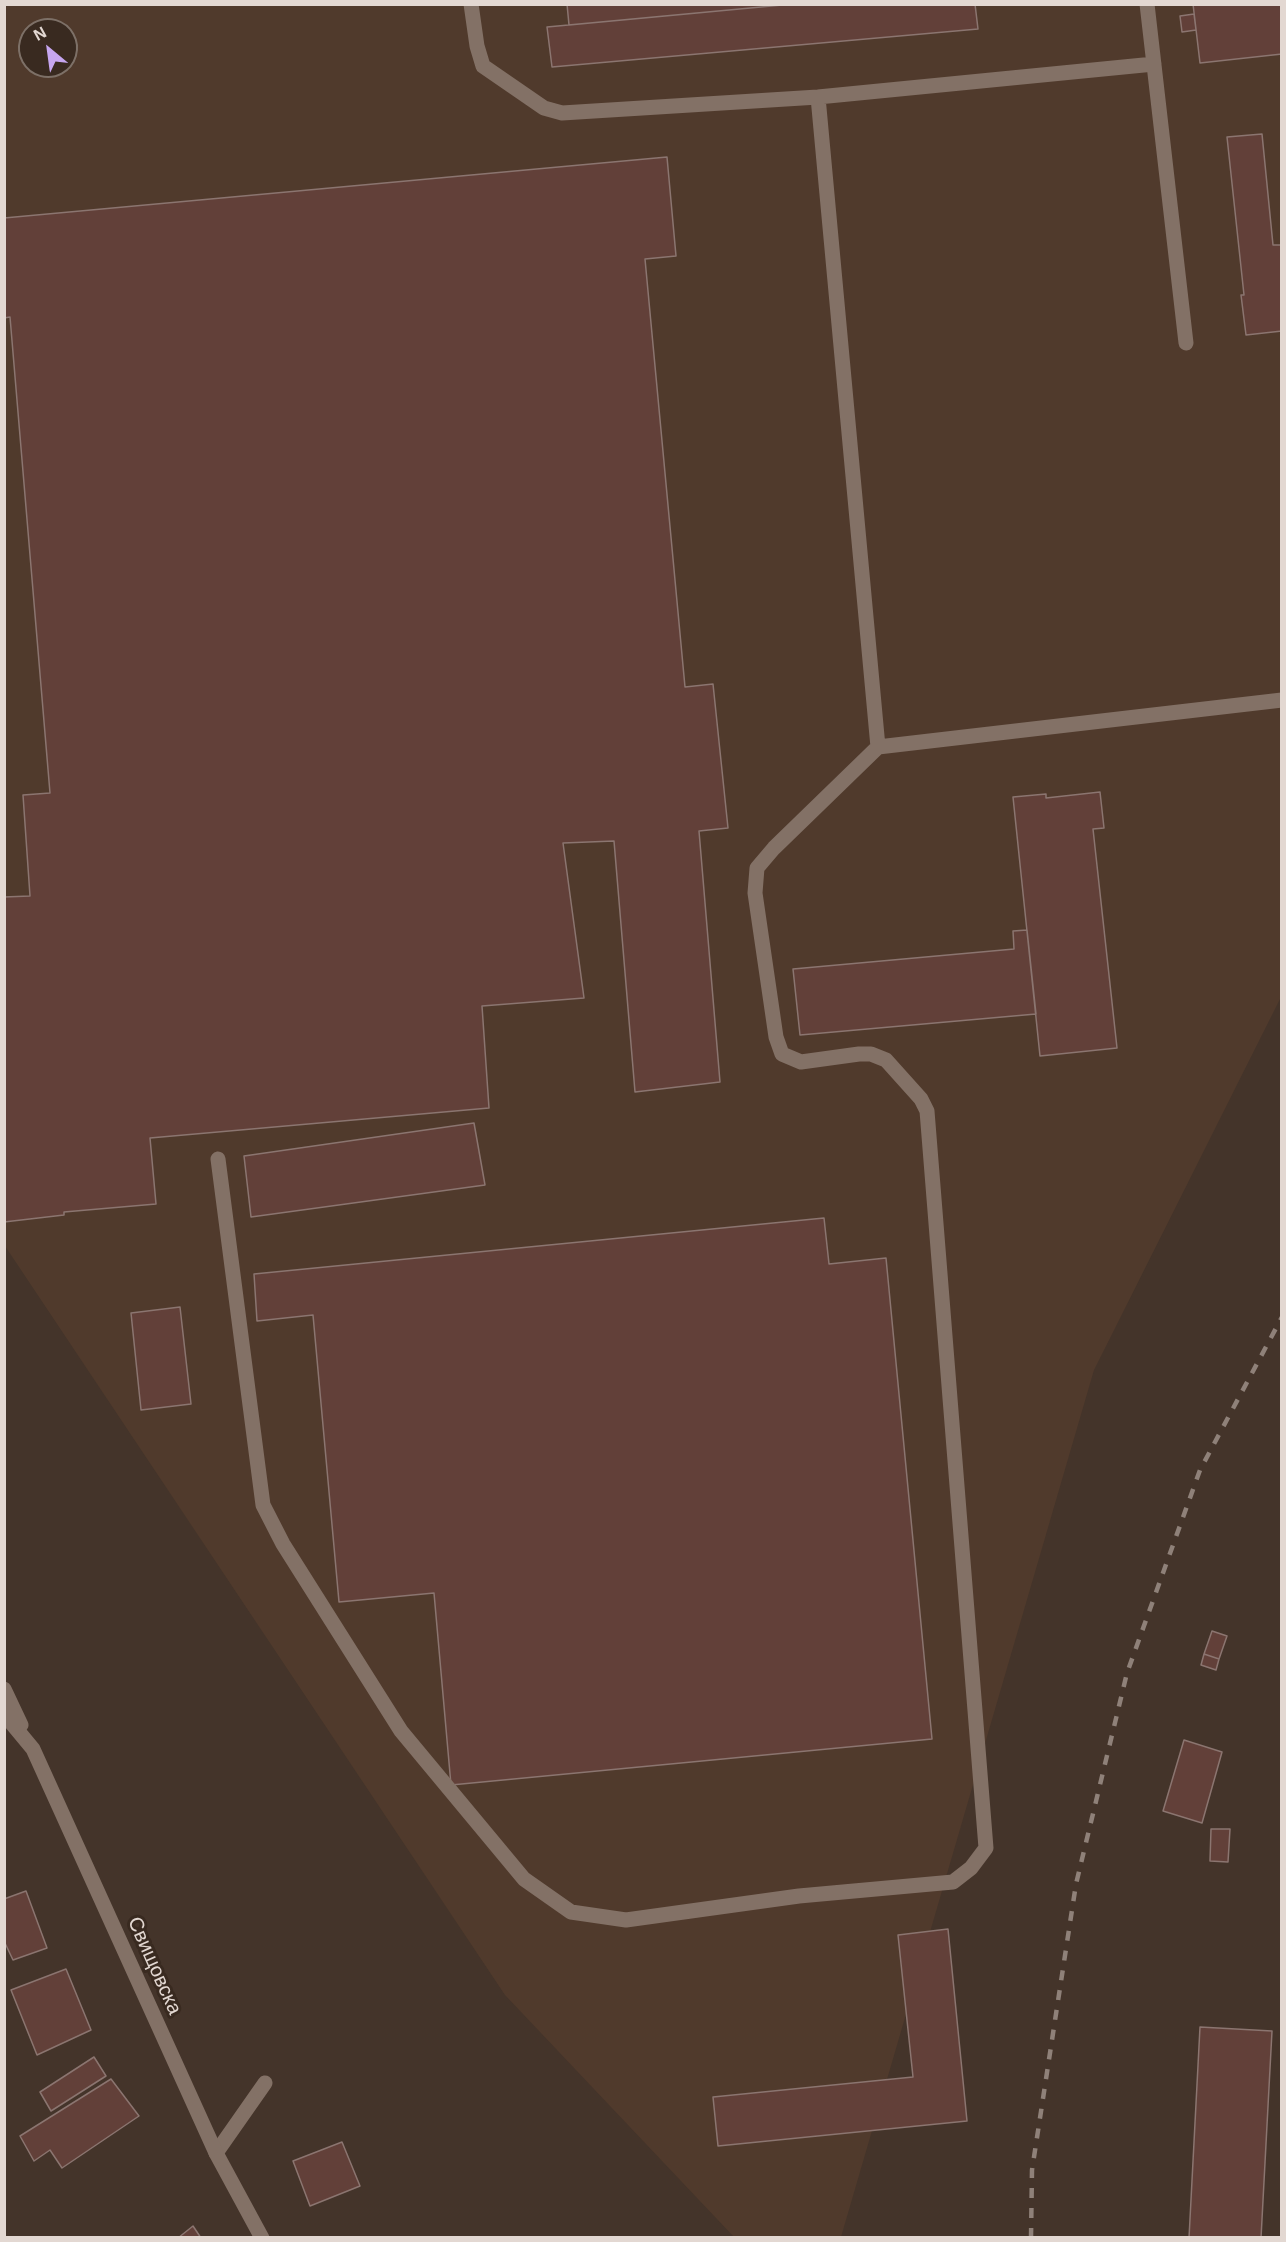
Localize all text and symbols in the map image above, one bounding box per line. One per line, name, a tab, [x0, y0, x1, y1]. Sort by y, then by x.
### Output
north arrow	[18, 18, 78, 78]
text: N	[31, 23, 49, 44]
street label: Свищовска	[122, 1913, 186, 2019]

